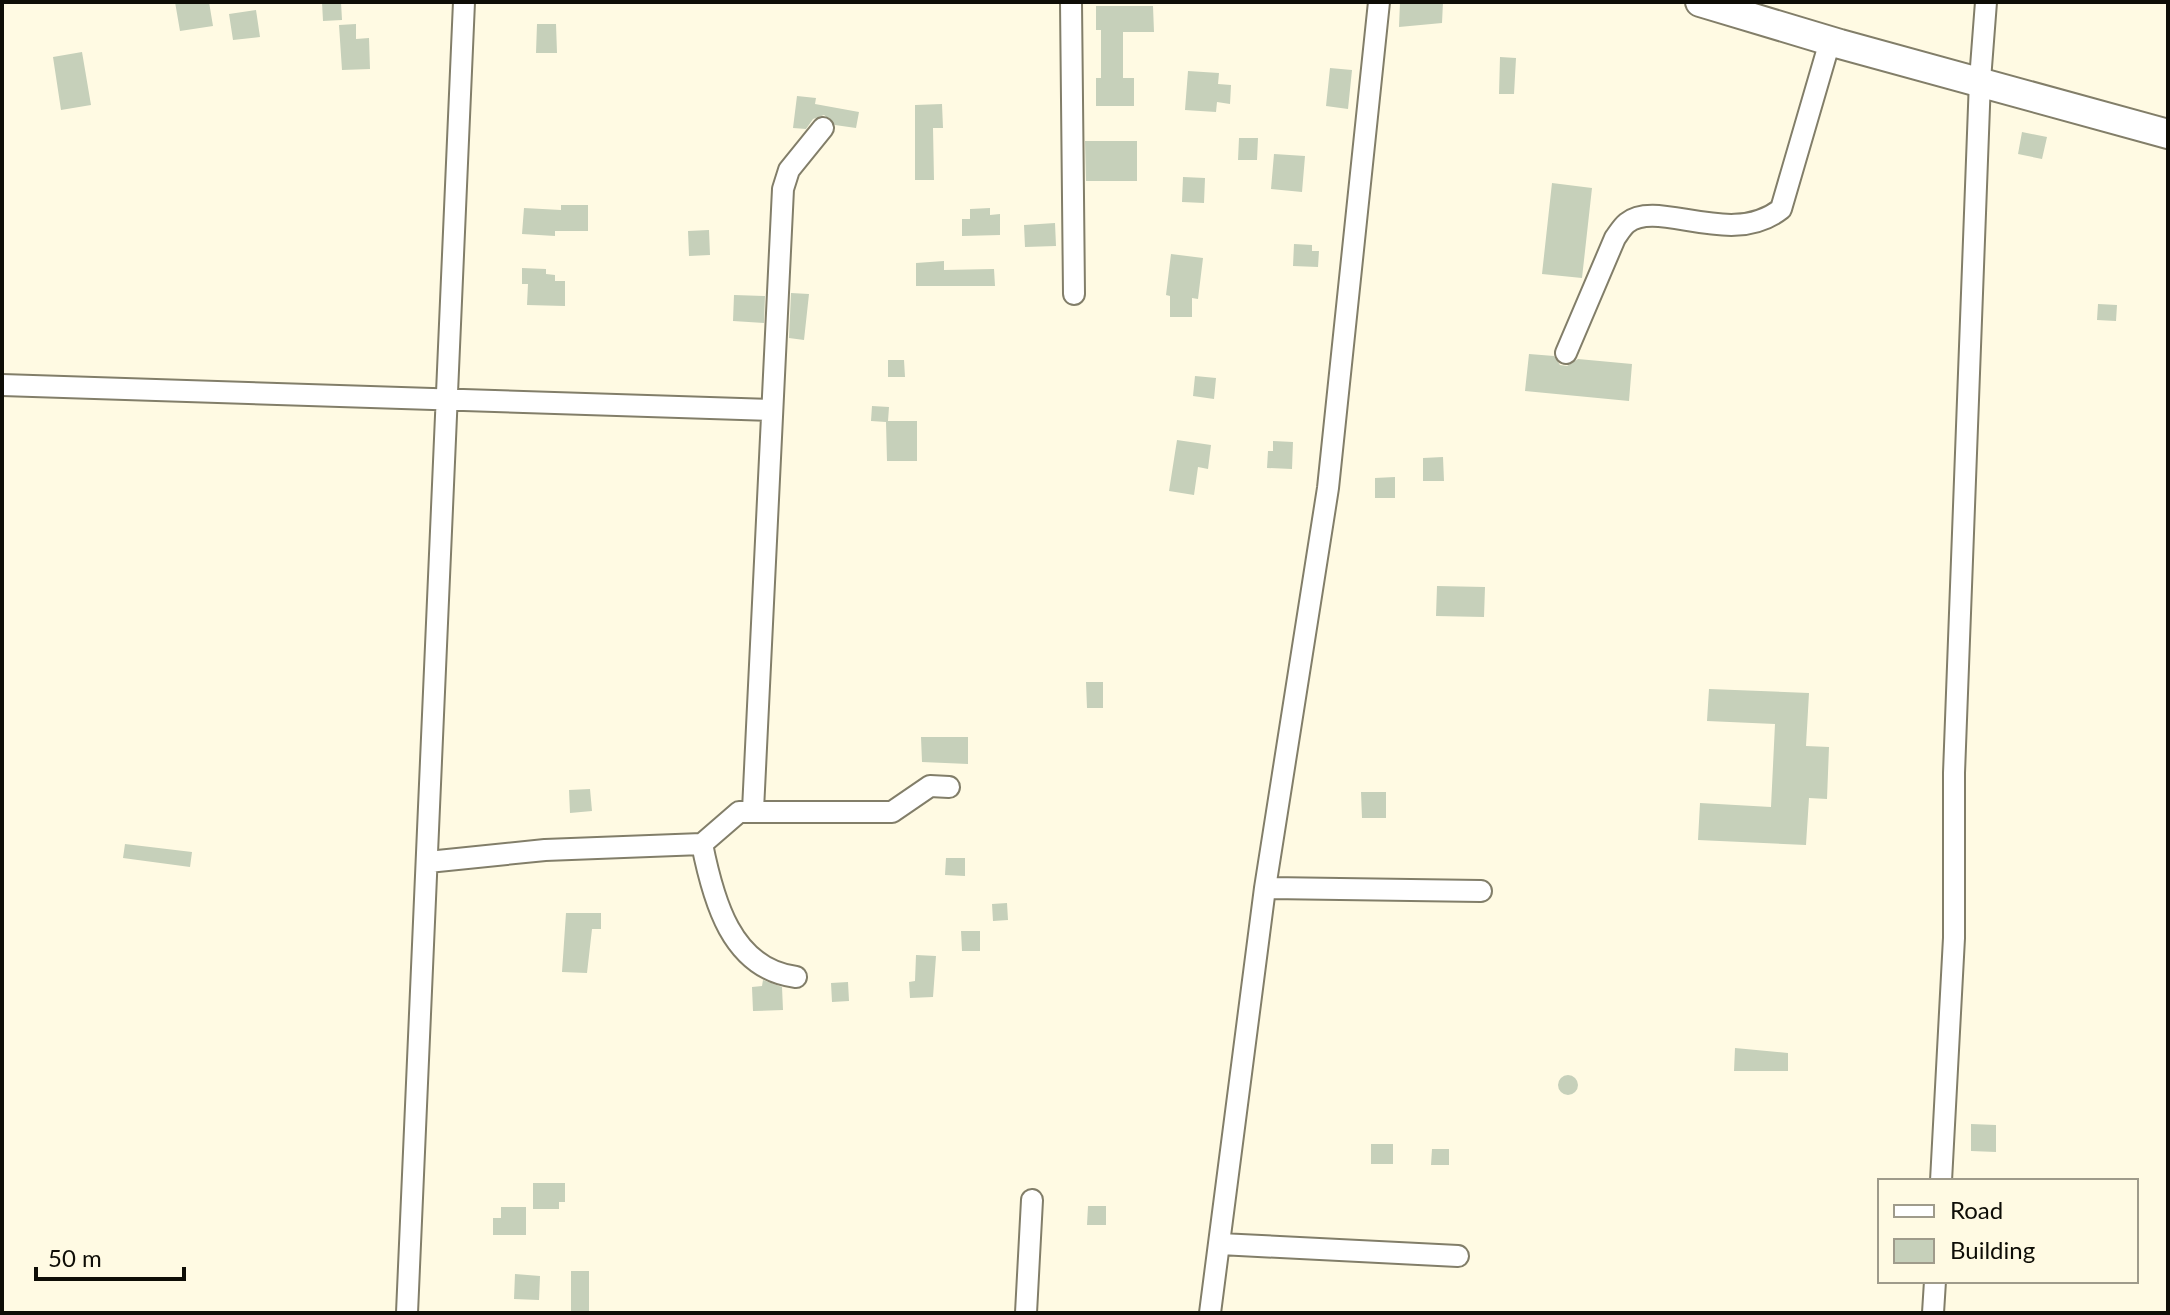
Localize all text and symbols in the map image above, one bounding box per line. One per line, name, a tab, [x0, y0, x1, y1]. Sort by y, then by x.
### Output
legend	[1878, 1179, 2138, 1283]
text: Road	[1950, 1195, 2003, 1224]
scale bar	[36, 1231, 184, 1281]
text: Building	[1950, 1235, 2035, 1264]
text: 50 m	[48, 1243, 102, 1272]

